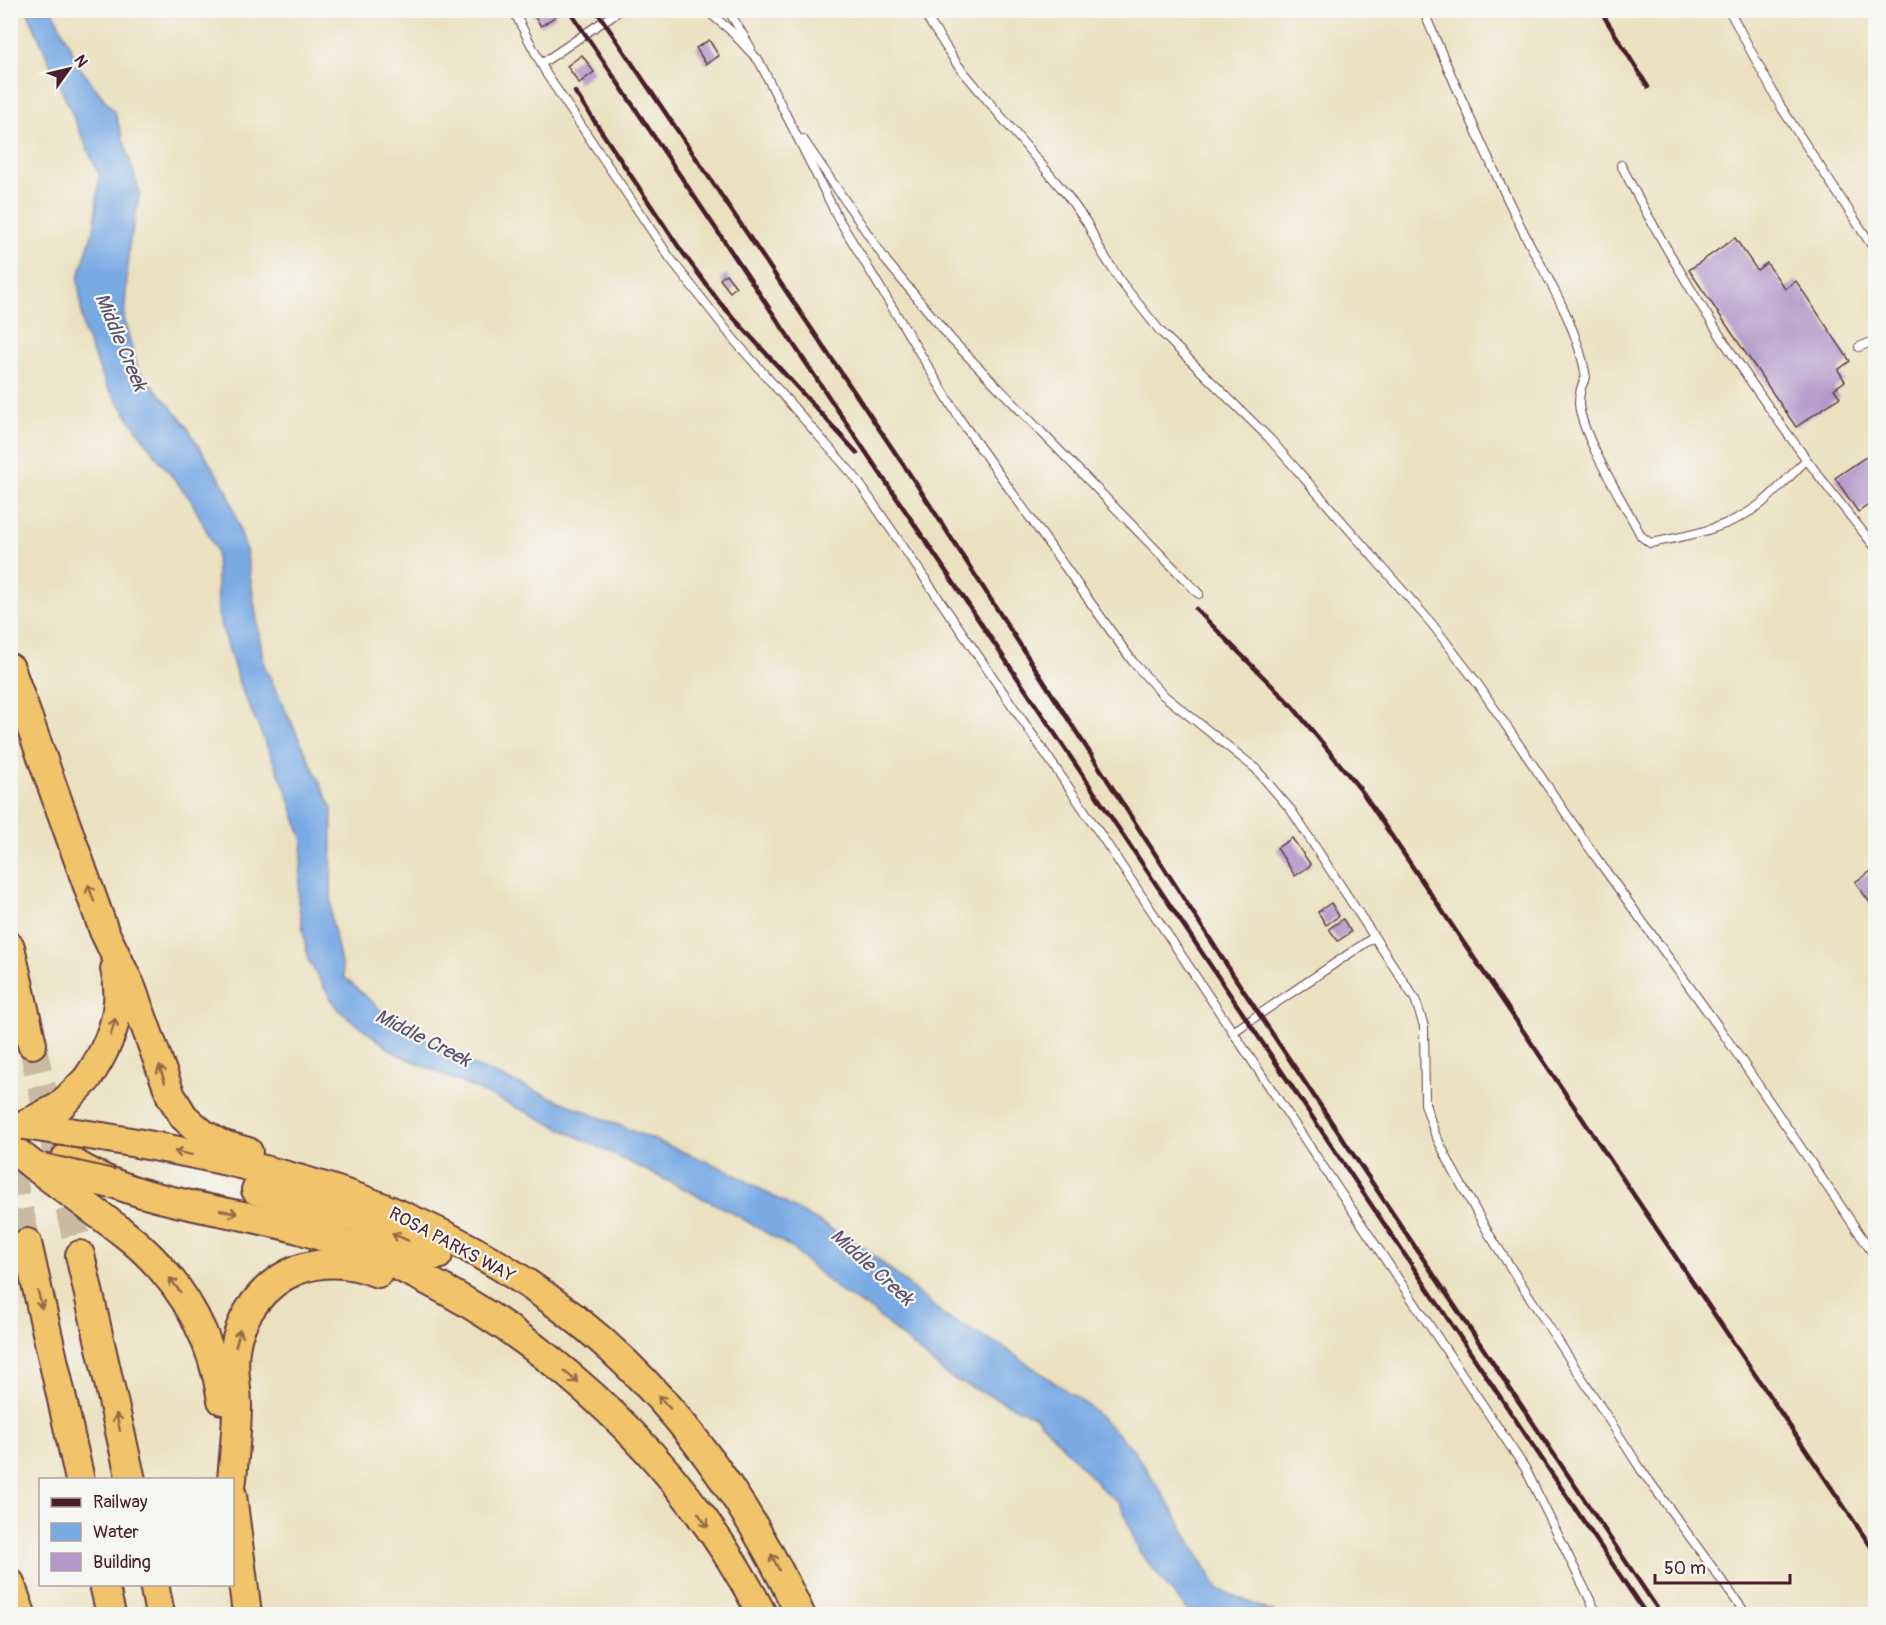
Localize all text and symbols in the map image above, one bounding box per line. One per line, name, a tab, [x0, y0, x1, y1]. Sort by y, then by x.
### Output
north arrow	[39, 39, 99, 99]
text: N	[69, 51, 92, 71]
water label: Middle Creek	[89, 289, 153, 396]
one-way arrow	[84, 884, 95, 903]
water label: Middle Creek	[371, 1003, 476, 1073]
one-way arrow	[108, 1018, 119, 1037]
one-way arrow	[156, 1065, 167, 1084]
one-way arrow	[173, 1147, 192, 1159]
street label: ROSA PARKS WAY	[385, 1202, 520, 1288]
one-way arrow	[219, 1206, 238, 1218]
water label: Middle Creek	[825, 1223, 920, 1312]
one-way arrow	[391, 1231, 409, 1243]
one-way arrow	[169, 1277, 182, 1293]
one-way arrow	[34, 1291, 46, 1310]
one-way arrow	[233, 1329, 244, 1348]
one-way arrow	[563, 1370, 578, 1384]
one-way arrow	[657, 1394, 671, 1409]
one-way arrow	[112, 1413, 123, 1433]
legend	[39, 1478, 234, 1586]
text: Railway	[93, 1491, 148, 1514]
one-way arrow	[697, 1512, 709, 1528]
text: Water	[93, 1521, 139, 1544]
scale bar	[1655, 1547, 1790, 1585]
text: Building	[93, 1551, 151, 1574]
one-way arrow	[768, 1553, 780, 1571]
text: 50 m	[1664, 1557, 1706, 1580]

